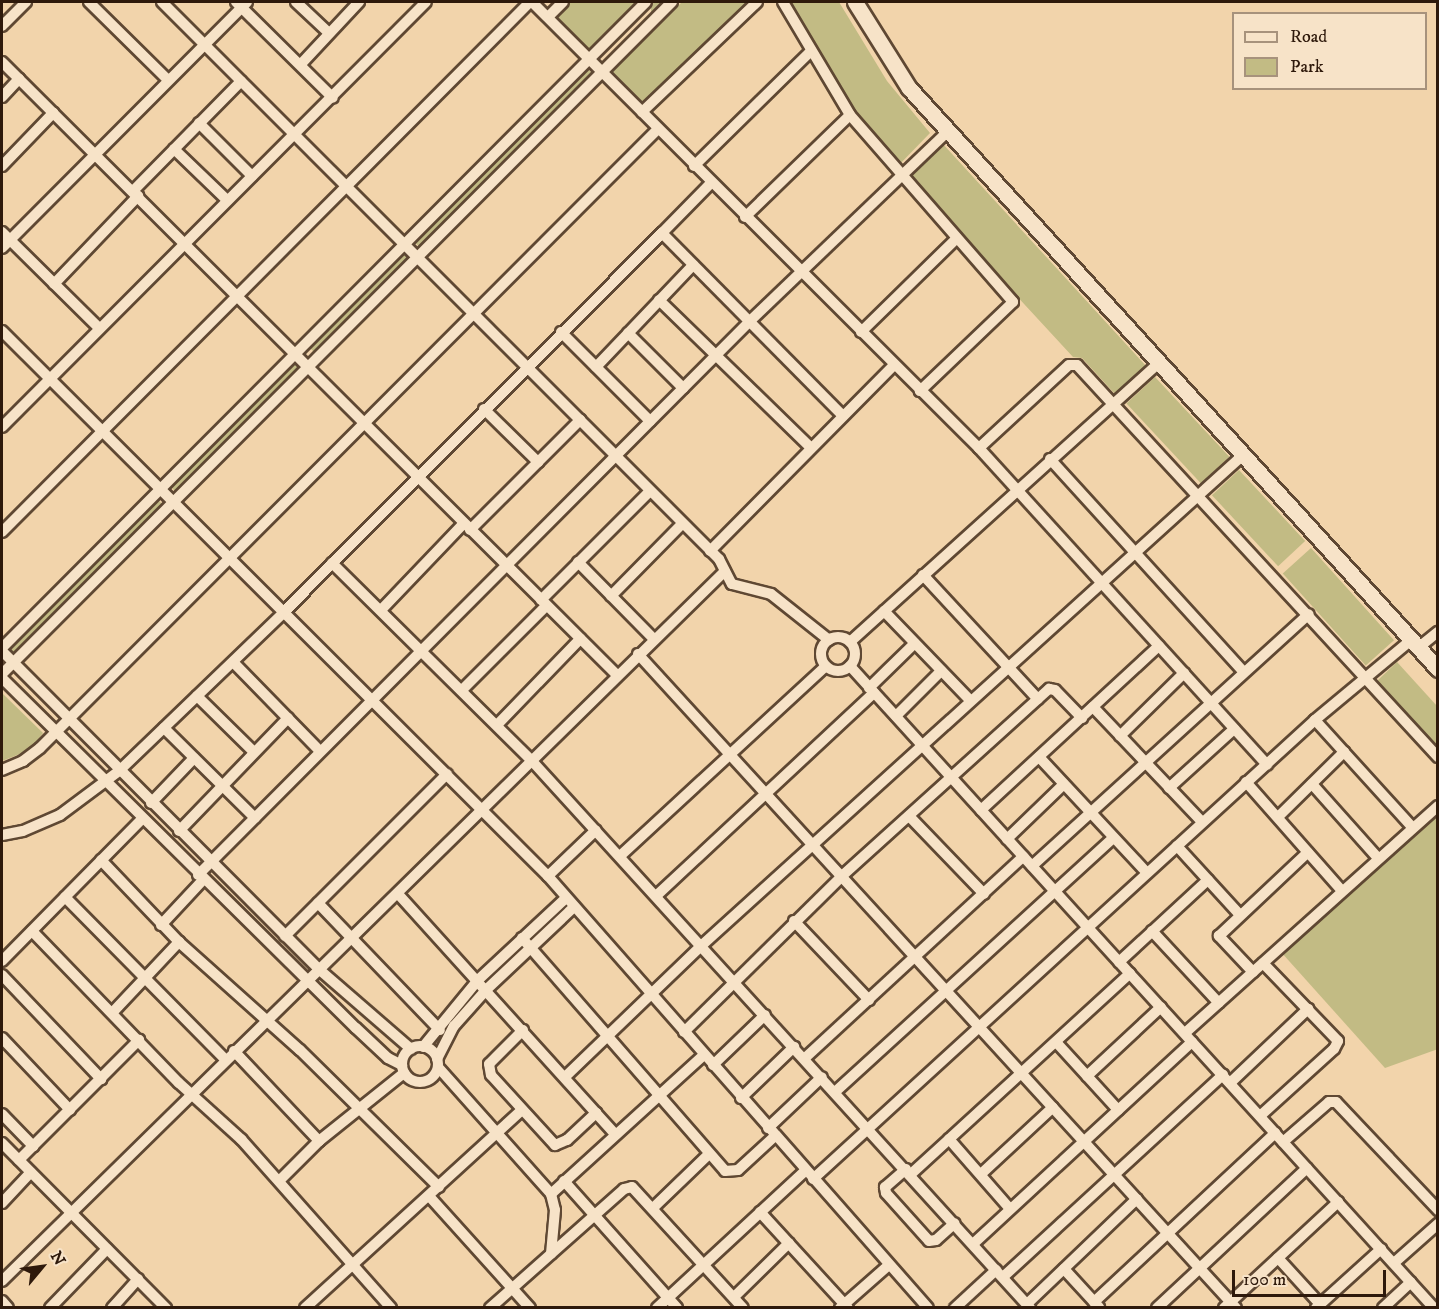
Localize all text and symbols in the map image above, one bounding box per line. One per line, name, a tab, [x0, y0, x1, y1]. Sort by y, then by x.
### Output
legend	[1232, 12, 1427, 90]
text: Road	[1290, 26, 1327, 48]
text: Park	[1290, 56, 1324, 78]
north arrow	[12, 1237, 72, 1297]
text: N	[46, 1248, 70, 1269]
scale bar	[1235, 1258, 1390, 1296]
text: 100 m	[1243, 1269, 1286, 1291]

